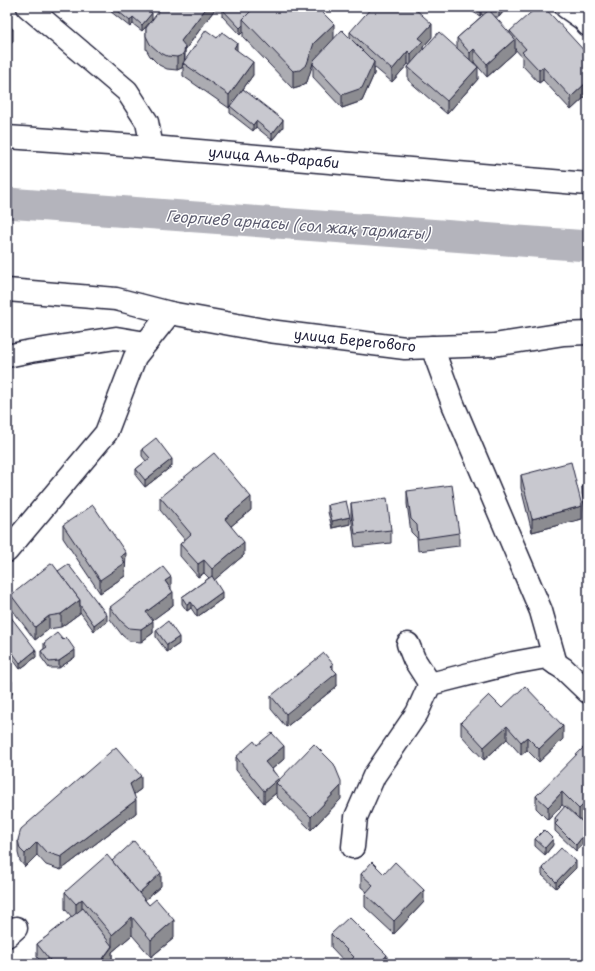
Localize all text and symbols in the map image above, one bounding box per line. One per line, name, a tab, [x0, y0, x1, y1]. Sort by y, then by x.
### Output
street label: улица Аль-Фараби	[208, 141, 340, 173]
water label: Георгиев арнасы (сол жақ тармағы)	[165, 203, 432, 245]
street label: улица Берегового	[293, 323, 417, 357]

